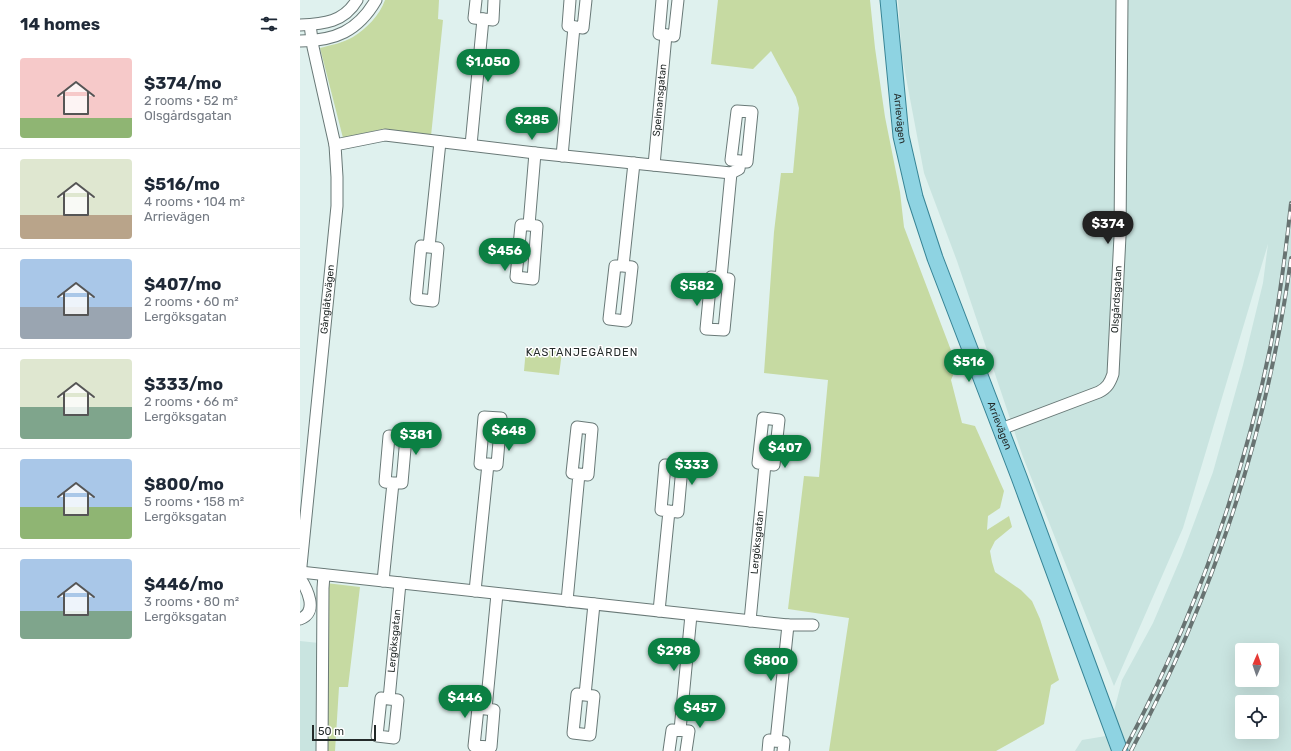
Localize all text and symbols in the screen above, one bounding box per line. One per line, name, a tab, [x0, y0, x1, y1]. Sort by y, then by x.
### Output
icon: filters	[258, 13, 280, 35]
text: 14 homes	[20, 14, 100, 34]
pin: $1,050	[455, 49, 521, 83]
text: $1,050	[466, 54, 510, 69]
street label: Spelmansgatan	[651, 63, 669, 137]
text: $374/mo	[144, 73, 222, 93]
icon: home	[52, 74, 100, 122]
text: 2 rooms · 52 m²	[144, 93, 238, 108]
street label: Arrievägen	[891, 93, 909, 145]
pin: $285	[508, 107, 556, 141]
text: Olsgårdsgatan	[144, 108, 232, 123]
text: $285	[515, 112, 549, 127]
text: $516/mo	[144, 174, 220, 194]
icon: home	[52, 175, 100, 223]
text: 4 rooms · 104 m²	[144, 194, 245, 209]
text: Arrievägen	[144, 209, 210, 224]
pin: $374	[1084, 211, 1132, 245]
text: $374	[1091, 216, 1125, 231]
pin: $456	[481, 238, 529, 272]
text: $456	[488, 243, 522, 258]
street label: Gånglåtsvägen	[318, 264, 337, 335]
street label: Olsgårdsgatan	[1109, 265, 1124, 333]
pin: $582	[673, 273, 721, 307]
text: $407/mo	[144, 274, 221, 294]
icon: home	[52, 275, 100, 323]
text: $582	[680, 278, 714, 293]
text: 2 rooms · 60 m²	[144, 294, 239, 309]
text: Lergöksgatan	[144, 309, 227, 324]
district label: KASTANJEGÅRDEN	[526, 346, 638, 359]
pin: $516	[945, 349, 993, 383]
text: $516	[953, 354, 985, 369]
text: $333/mo	[144, 374, 223, 394]
icon: home	[52, 375, 100, 423]
text: 2 rooms · 66 m²	[144, 394, 238, 409]
street label: Arrievägen	[985, 400, 1014, 452]
text: Lergöksgatan	[144, 409, 227, 424]
pin: $648	[485, 418, 533, 452]
pin: $381	[392, 422, 440, 456]
text: $648	[492, 423, 526, 438]
text: $381	[400, 427, 432, 442]
pin: $407	[761, 435, 809, 469]
text: $407	[768, 440, 802, 455]
pin: $333	[668, 452, 716, 486]
text: $333	[675, 457, 709, 472]
text: $800/mo	[144, 474, 224, 494]
icon: home	[52, 475, 100, 523]
text: 5 rooms · 158 m²	[144, 494, 244, 509]
text: Lergöksgatan	[144, 509, 227, 524]
street label: Lergöksgatan	[749, 510, 767, 575]
text: $446/mo	[144, 574, 224, 594]
icon: home	[52, 575, 100, 623]
text: 3 rooms · 80 m²	[144, 594, 239, 609]
text: Lergöksgatan	[144, 609, 227, 624]
street label: Lergöksgatan	[386, 609, 403, 673]
pin: $298	[650, 638, 698, 672]
text: $298	[657, 643, 691, 658]
north arrow	[1235, 643, 1279, 687]
map controls	[1235, 643, 1279, 739]
pin: $800	[747, 648, 795, 682]
text: $800	[753, 653, 789, 668]
pin: $446	[441, 685, 489, 719]
text: $446	[448, 690, 482, 705]
pin: $457	[676, 695, 724, 729]
button: locate	[1235, 695, 1279, 739]
text: $457	[683, 700, 717, 715]
scale bar	[312, 723, 376, 742]
text: 50 m	[318, 725, 344, 738]

